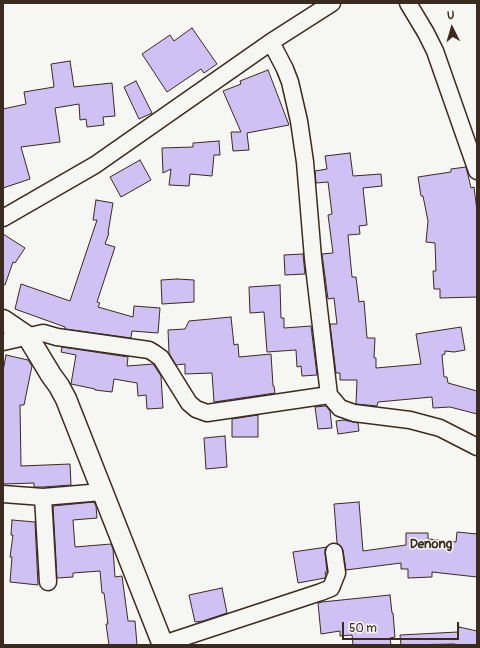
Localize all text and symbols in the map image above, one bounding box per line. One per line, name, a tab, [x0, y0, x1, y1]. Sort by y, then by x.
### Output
north arrow	[432, 8, 472, 48]
text: U	[447, 9, 455, 22]
district label: Denong	[410, 537, 452, 553]
scale bar	[344, 614, 461, 640]
text: 50 m	[349, 621, 377, 636]

